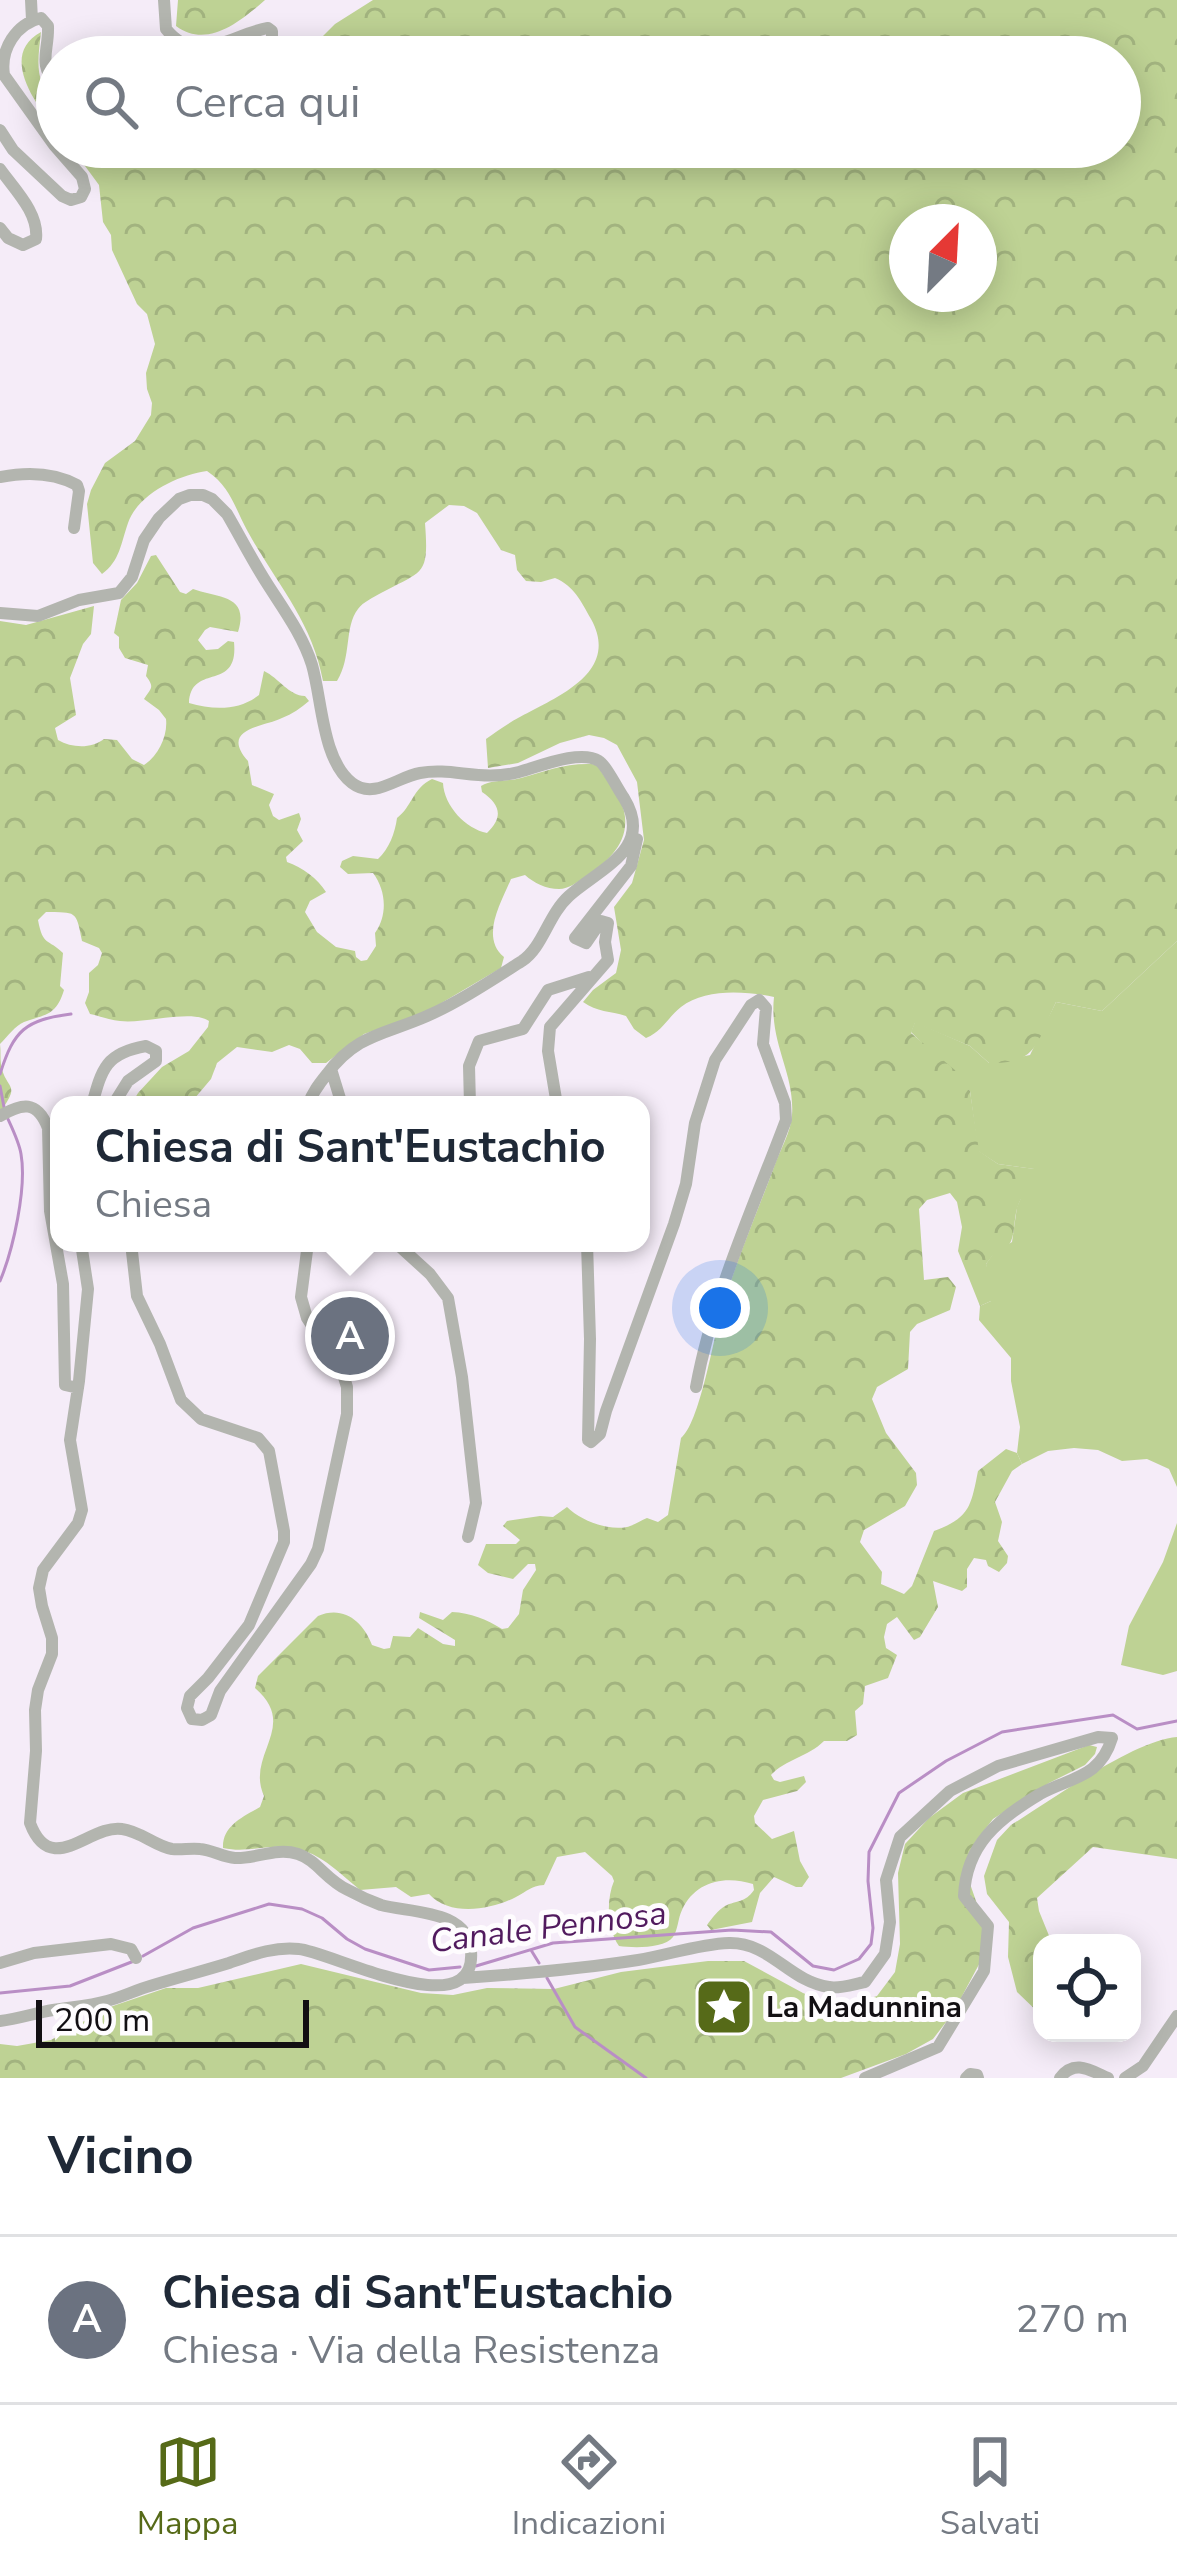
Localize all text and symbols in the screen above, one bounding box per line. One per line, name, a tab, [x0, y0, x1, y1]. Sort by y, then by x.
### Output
search box	[36, 36, 1141, 168]
icon: search	[78, 69, 144, 135]
text: Cerca qui	[174, 72, 360, 133]
north arrow	[889, 204, 997, 312]
popup	[50, 1096, 650, 1252]
text: Chiesa di Sant'Eustachio	[94, 1117, 606, 1178]
text: Chiesa	[94, 1178, 212, 1231]
your location	[690, 1278, 750, 1338]
pin: A	[311, 1291, 389, 1381]
water label: Canale Pennosa	[427, 1891, 669, 1964]
map controls	[1033, 1934, 1141, 2042]
button: locate	[1033, 1934, 1141, 2042]
place icon: La Madunnina	[693, 1976, 755, 2038]
place label: La Madunnina	[766, 1987, 962, 2028]
scale bar	[36, 1994, 309, 2047]
text: 200 m	[54, 1998, 150, 2043]
text: Vicino	[48, 2121, 194, 2191]
text: Chiesa di Sant'Eustachio	[162, 2263, 673, 2324]
text: A	[72, 2293, 102, 2346]
text: 270 m	[1015, 2293, 1129, 2346]
text: Chiesa · Via della Resistenza	[162, 2324, 660, 2377]
tab: Mappa	[137, 2429, 238, 2546]
tab: Indicazioni	[512, 2429, 666, 2546]
tab: Salvati	[940, 2429, 1040, 2546]

